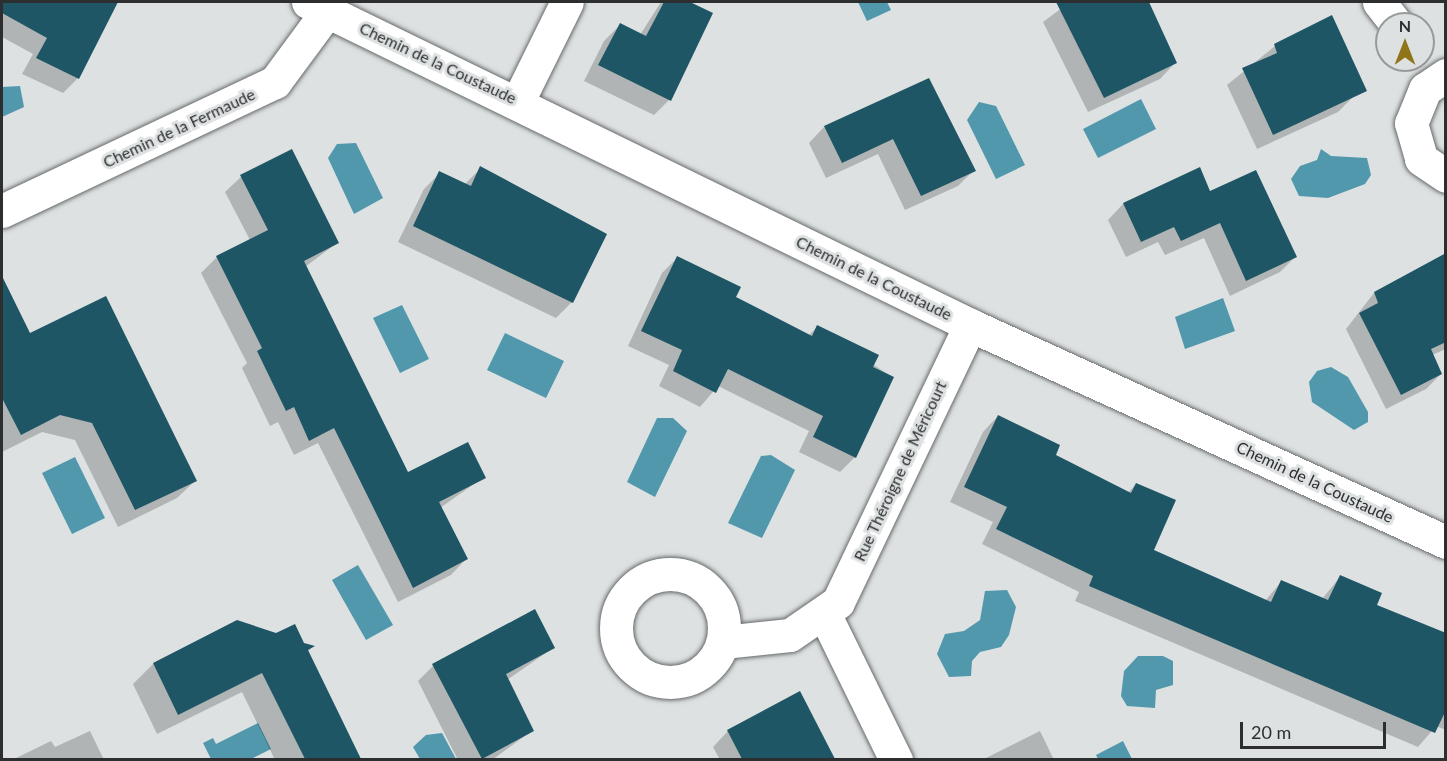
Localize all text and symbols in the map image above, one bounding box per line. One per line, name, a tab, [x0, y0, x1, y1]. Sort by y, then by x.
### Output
north arrow	[1375, 12, 1435, 72]
text: N	[1399, 16, 1411, 35]
street label: Chemin de la Coustaude	[357, 18, 519, 108]
street label: Chemin de la Fermaude	[100, 84, 258, 172]
street label: Chemin de la Coustaude	[793, 232, 955, 324]
street label: Rue Théroigne de Méricourt	[850, 378, 950, 564]
street label: Chemin de la Coustaude	[1234, 437, 1396, 527]
scale bar	[1243, 710, 1388, 748]
text: 20 m	[1251, 721, 1291, 743]

